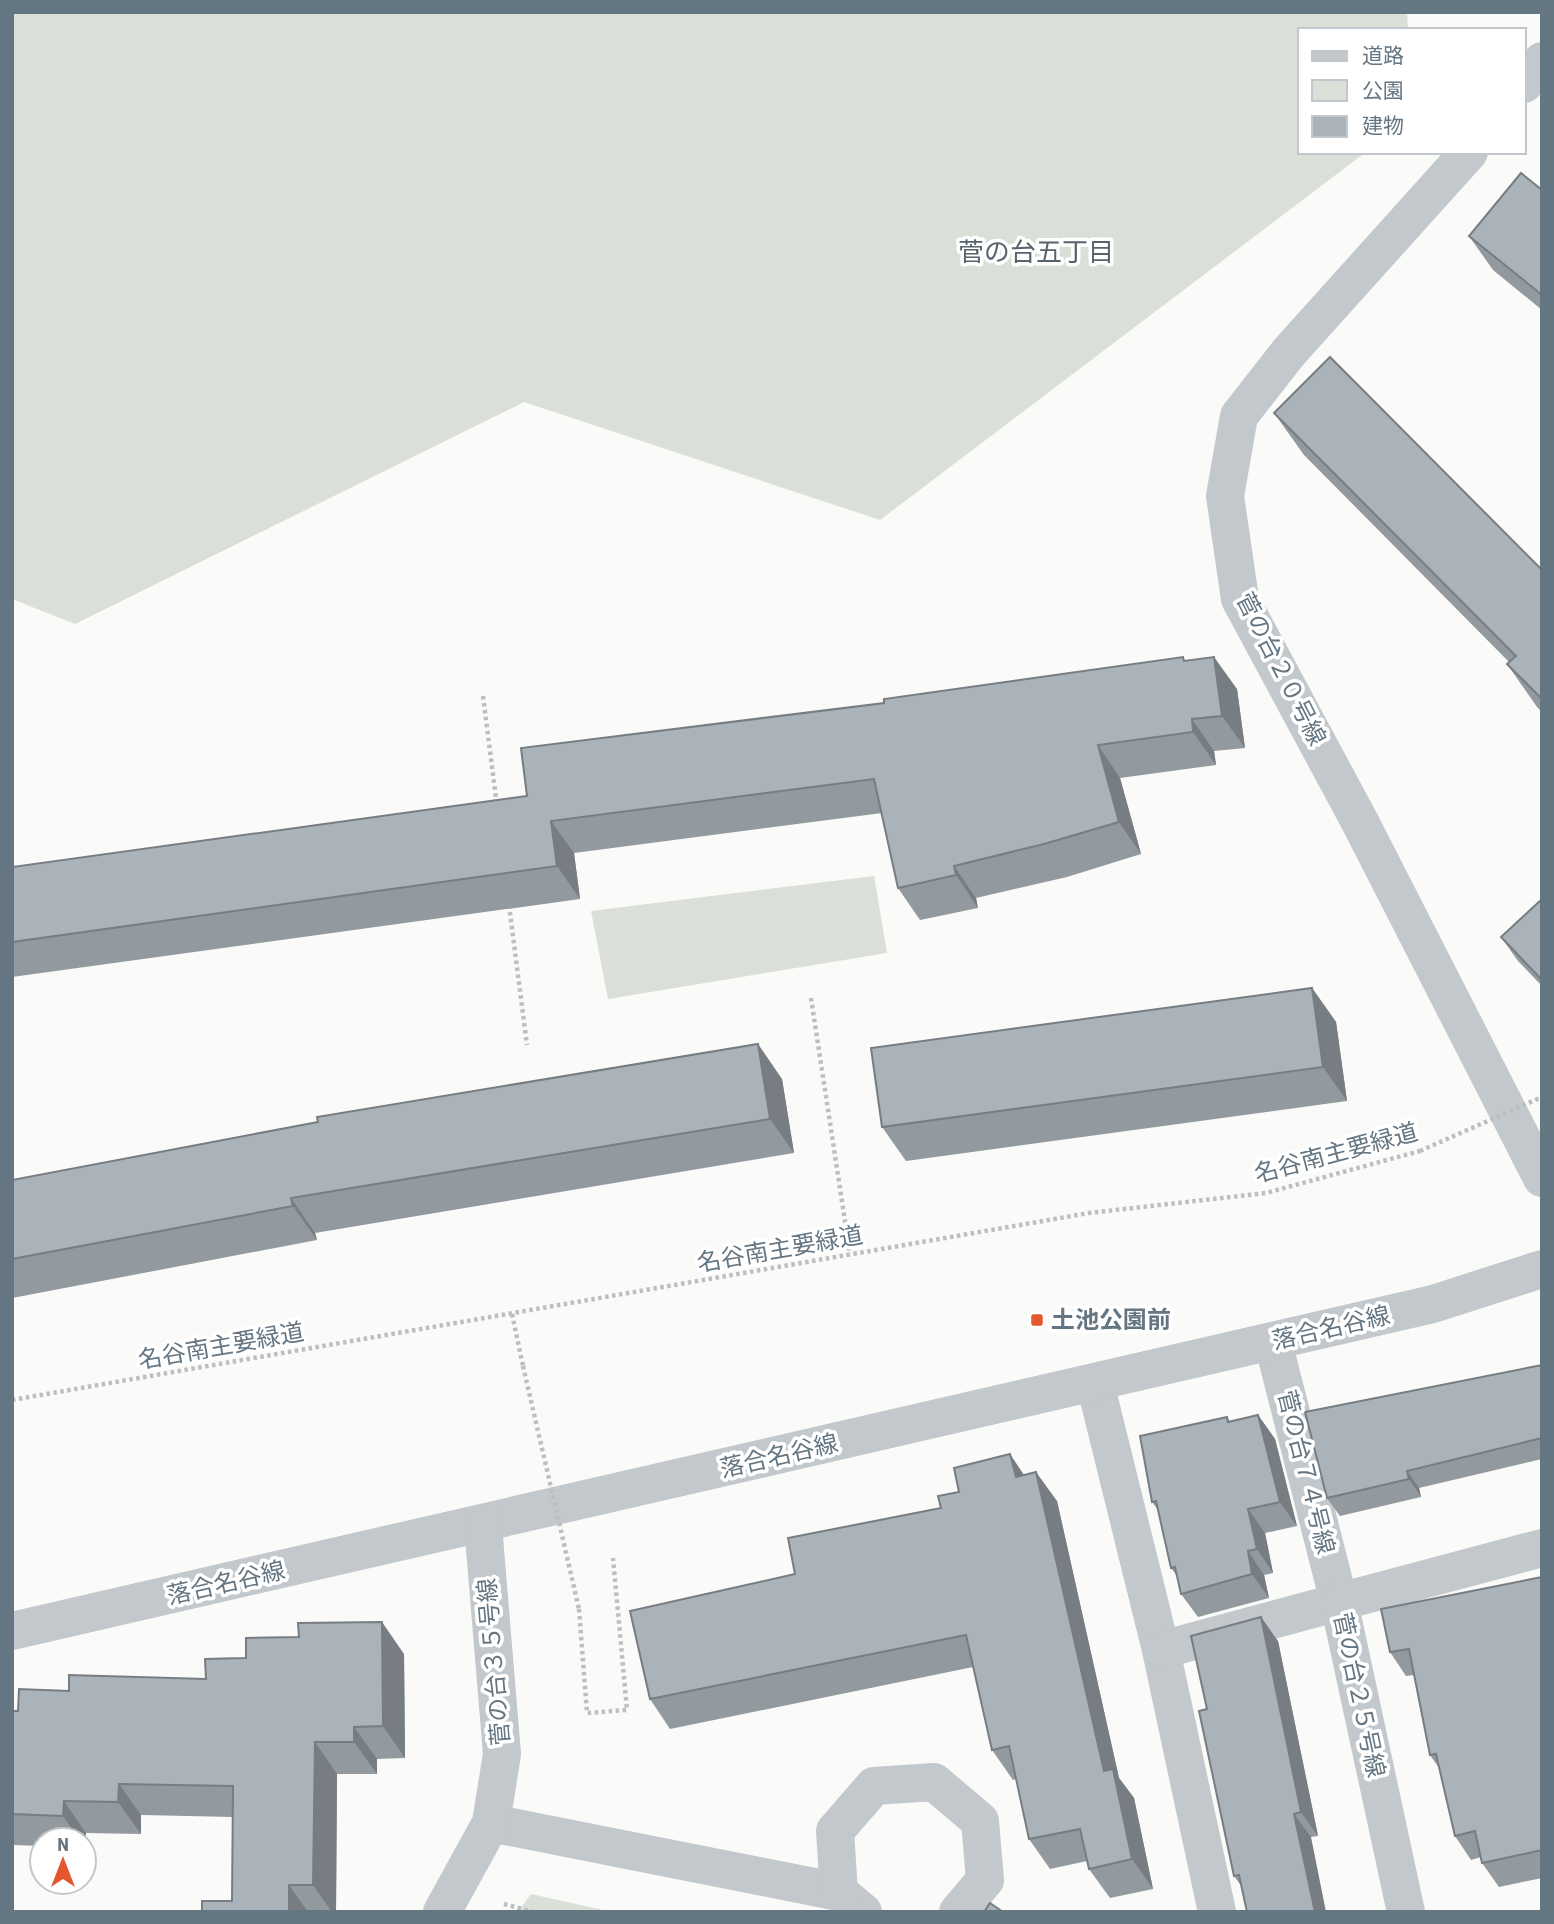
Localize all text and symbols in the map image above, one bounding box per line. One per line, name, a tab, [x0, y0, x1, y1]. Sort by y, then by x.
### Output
legend	[1298, 28, 1526, 154]
text: 道路	[1362, 44, 1404, 68]
text: 公園	[1362, 79, 1404, 103]
text: 建物	[1362, 114, 1404, 138]
district label: 菅の台五丁目	[958, 237, 1114, 267]
street label: 菅の台２０号線	[1230, 588, 1332, 750]
street label: 名谷南主要緑道	[1251, 1118, 1421, 1188]
street label: 名谷南主要緑道	[695, 1221, 865, 1277]
street label: 落合名谷線	[1269, 1301, 1393, 1355]
place label: 土池公園前	[1051, 1306, 1171, 1334]
marker: 土池公園前	[1029, 1312, 1045, 1328]
street label: 名谷南主要緑道	[136, 1318, 306, 1374]
street label: 菅の台７４号線	[1272, 1387, 1340, 1557]
street label: 落合名谷線	[717, 1429, 841, 1483]
street label: 落合名谷線	[164, 1556, 288, 1610]
street label: 菅の台３５号線	[473, 1577, 515, 1747]
street label: 菅の台２５号線	[1328, 1610, 1390, 1780]
north arrow	[28, 1826, 98, 1896]
text: N	[57, 1833, 69, 1856]

